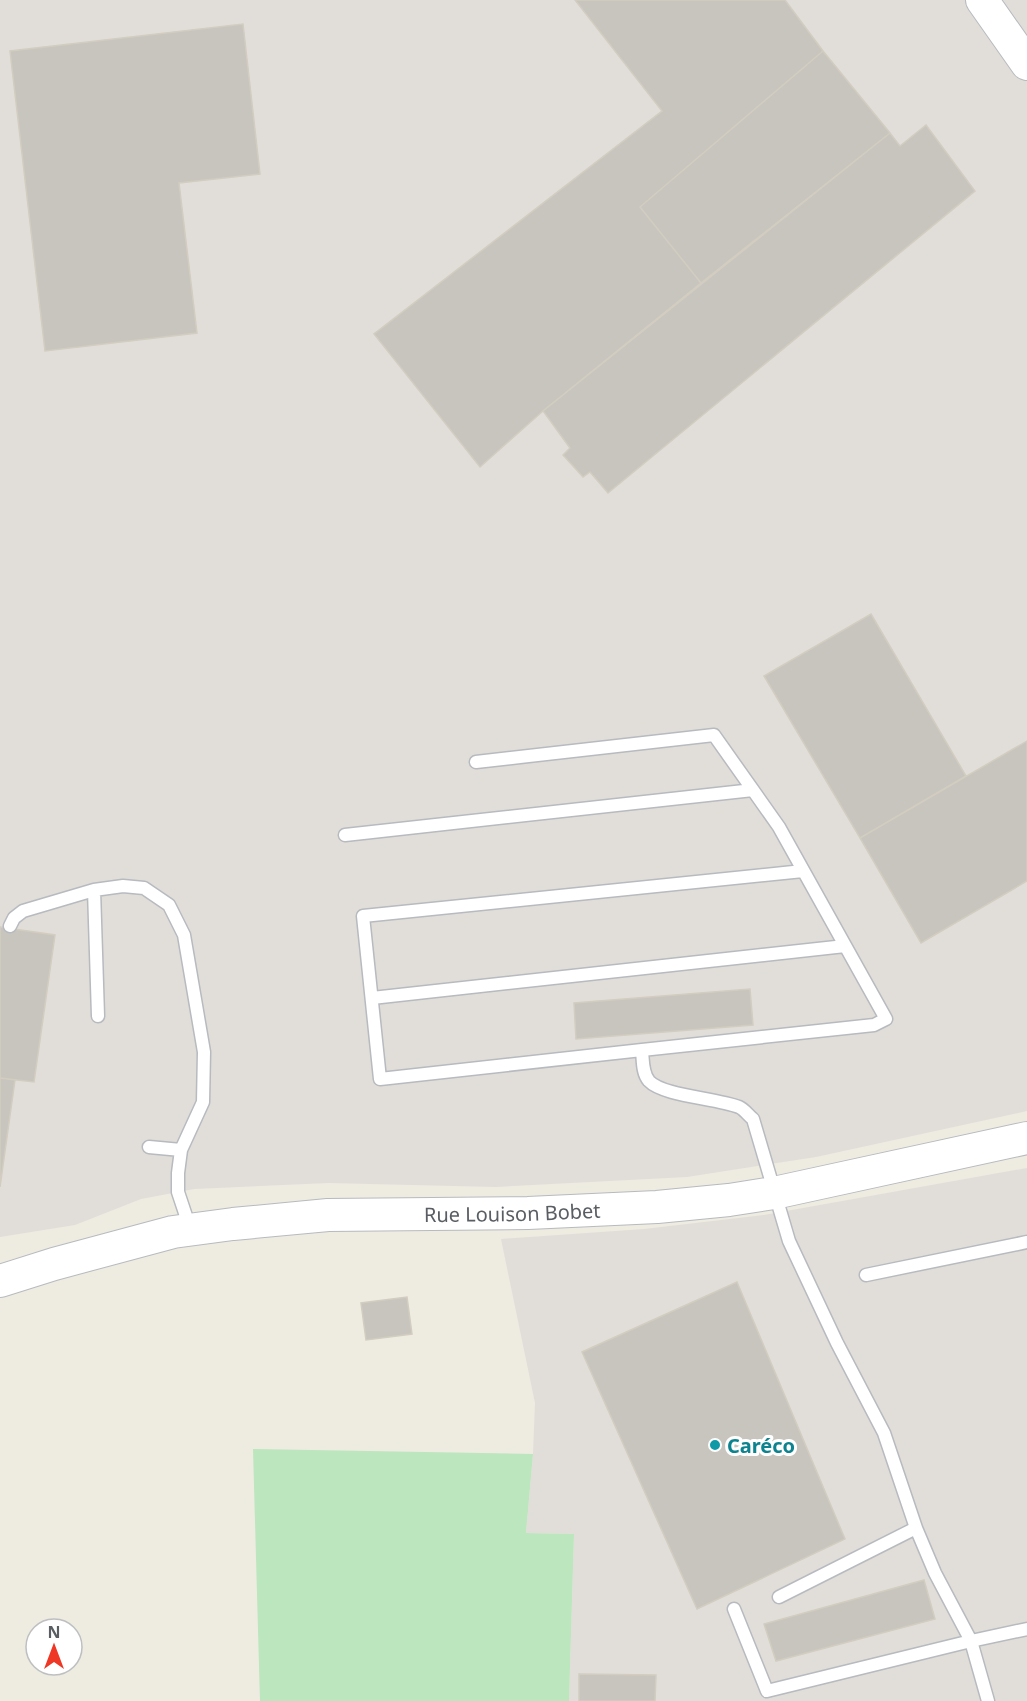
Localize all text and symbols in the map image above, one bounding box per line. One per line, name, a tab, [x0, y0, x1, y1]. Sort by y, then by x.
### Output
street label: Rue Louison Bobet	[424, 1196, 601, 1228]
place label: Caréco	[727, 1432, 795, 1459]
marker: Caréco	[708, 1438, 722, 1452]
north arrow	[24, 1617, 84, 1677]
text: N	[47, 1621, 61, 1643]

